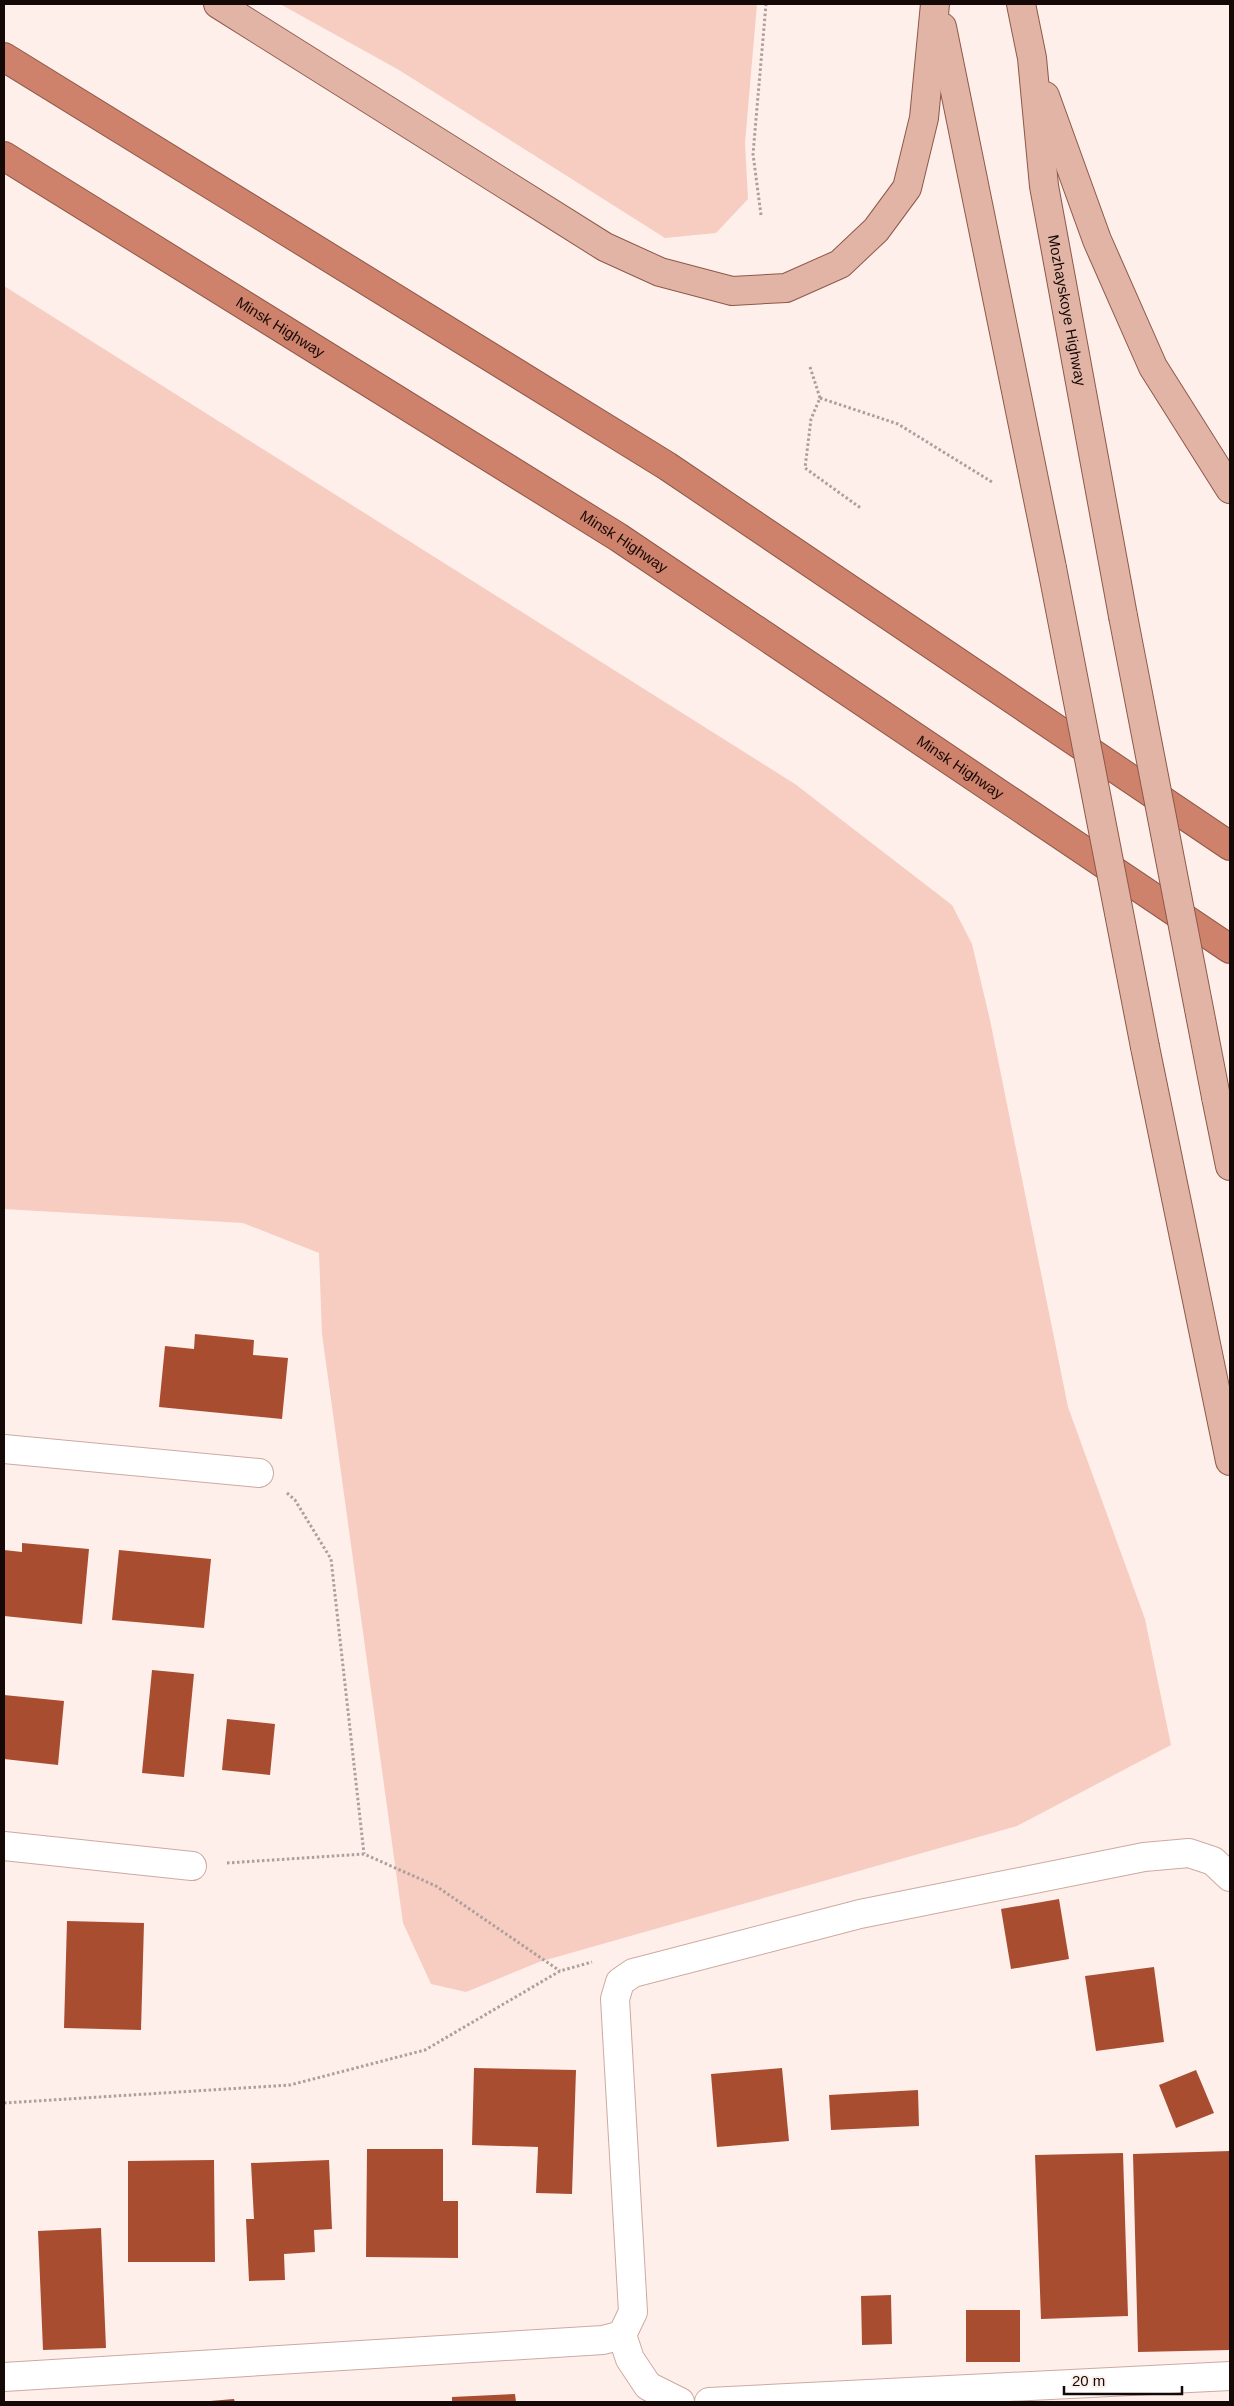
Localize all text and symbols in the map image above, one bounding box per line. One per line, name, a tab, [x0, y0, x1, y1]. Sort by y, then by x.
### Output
street label: Mozhayskoye Highway	[1045, 233, 1090, 388]
street label: Minsk Highway	[233, 293, 328, 361]
street label: Minsk Highway	[577, 507, 671, 576]
street label: Minsk Highway	[914, 732, 1007, 802]
scale bar	[1064, 2364, 1182, 2396]
text: 20 m	[1072, 2372, 1105, 2389]

